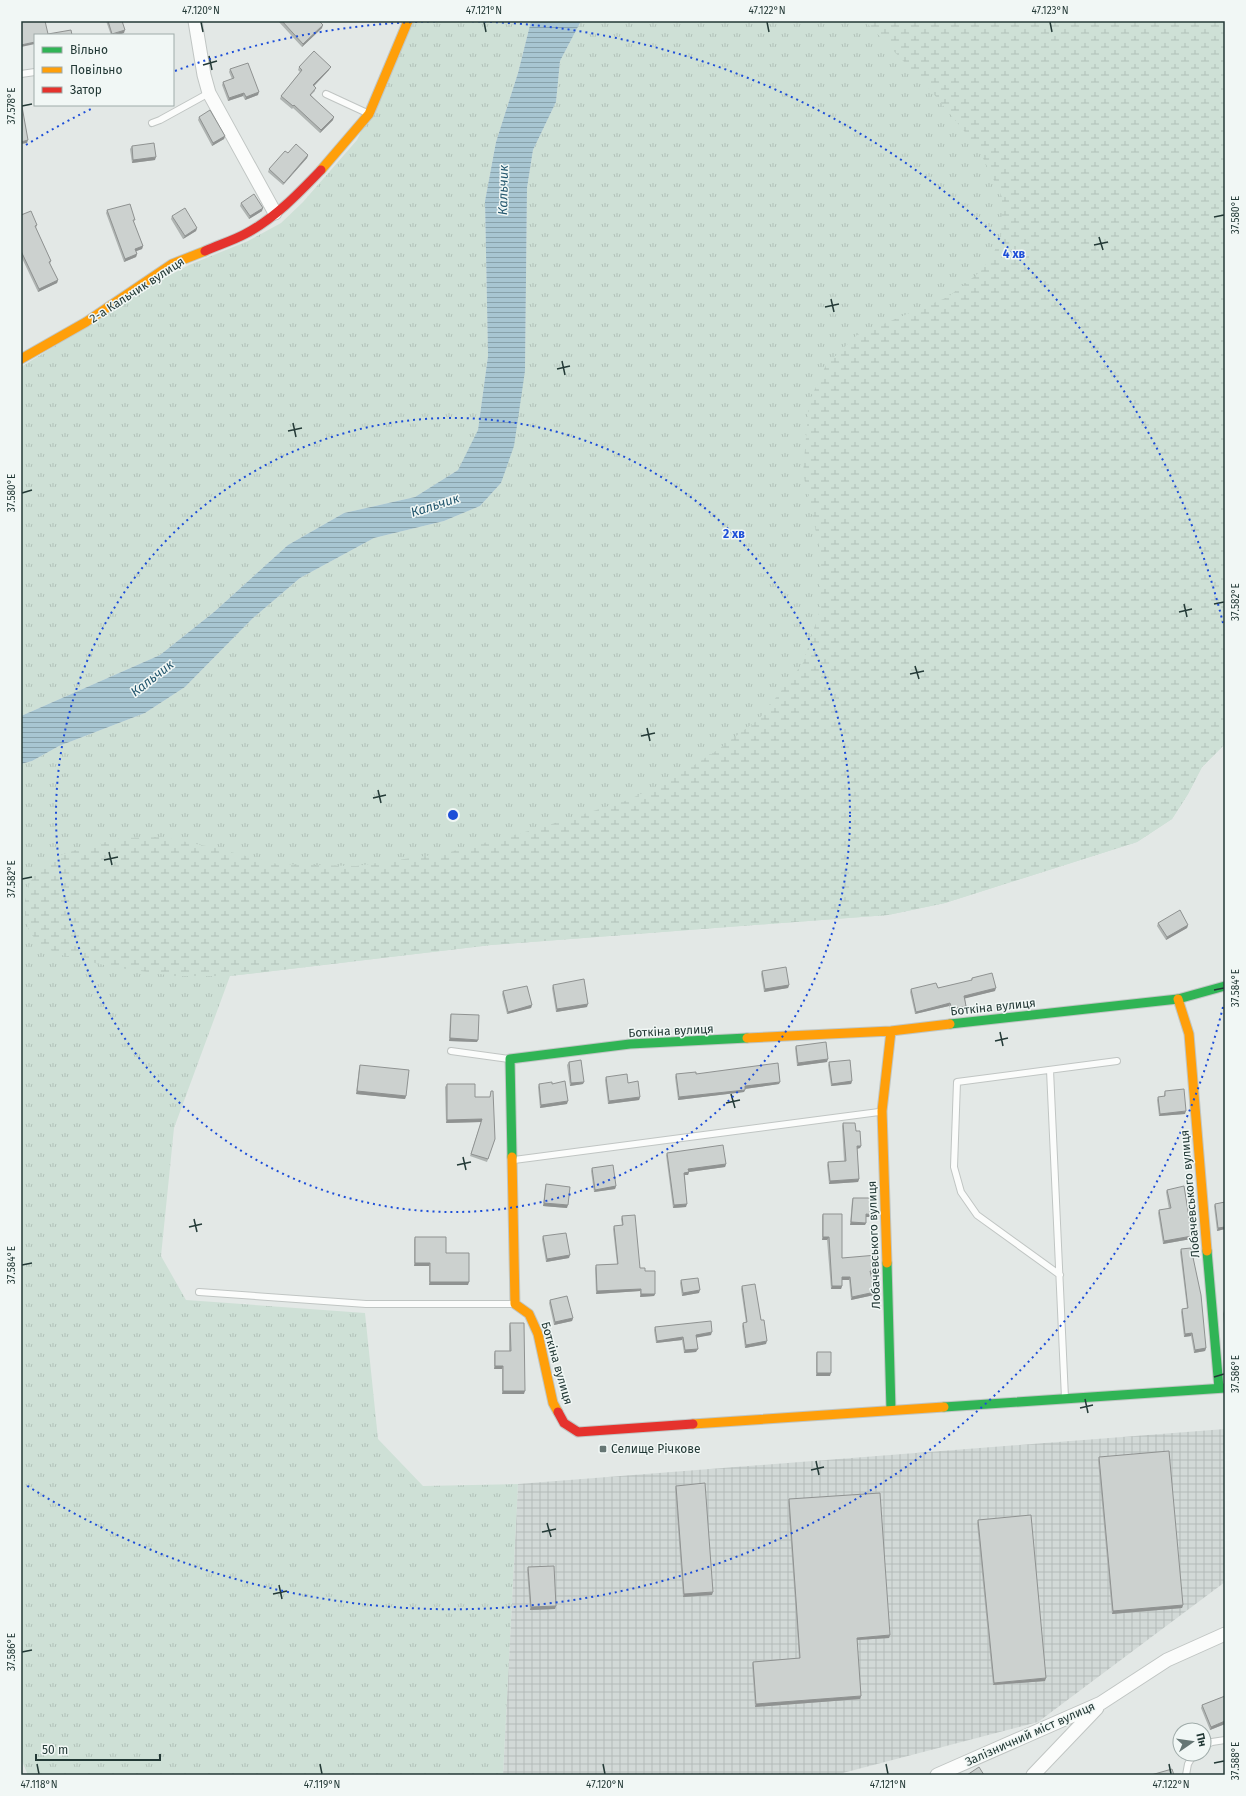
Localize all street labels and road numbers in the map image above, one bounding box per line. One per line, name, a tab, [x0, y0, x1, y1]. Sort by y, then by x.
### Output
street label: 2-а Кальчик вулиця	[87, 254, 187, 326]
street label: Боткіна вулиця	[950, 996, 1036, 1018]
street label: Боткіна вулиця	[628, 1022, 714, 1040]
street label: Лобачевського вулиця	[1177, 1129, 1203, 1259]
street label: Лобачевського вулиця	[865, 1181, 883, 1309]
street label: Боткіна вулиця	[538, 1320, 576, 1406]
street label: Залізничний міст вулиця	[963, 1699, 1097, 1769]

